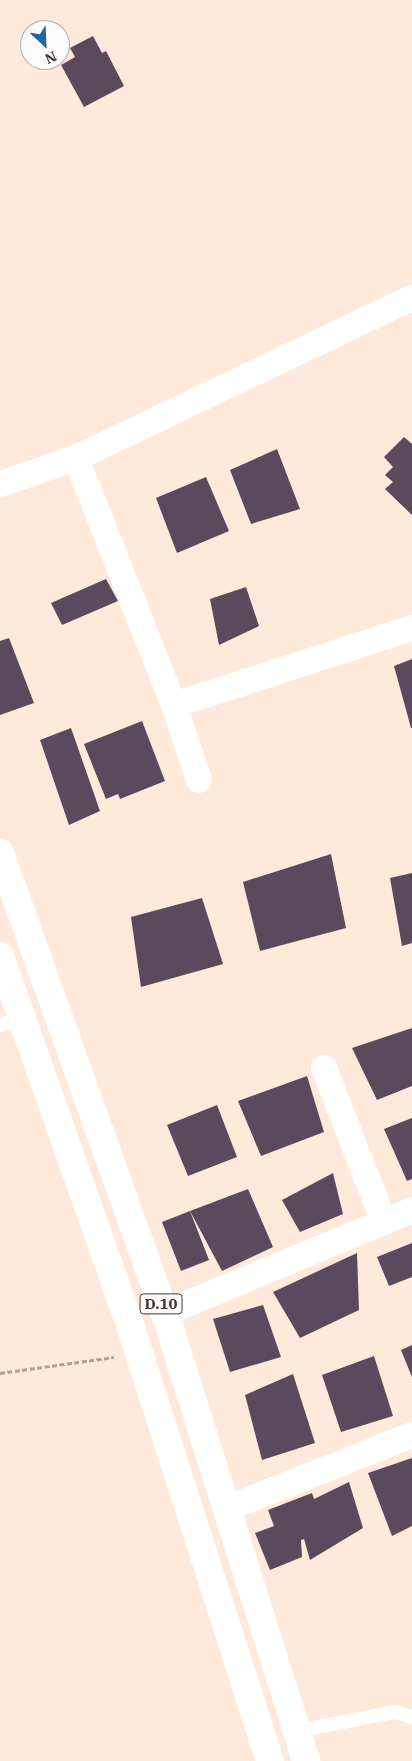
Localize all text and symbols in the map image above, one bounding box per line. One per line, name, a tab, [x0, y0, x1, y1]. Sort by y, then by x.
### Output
north arrow	[20, 20, 70, 70]
text: N	[42, 47, 60, 68]
road number: D.10	[138, 1292, 184, 1316]

